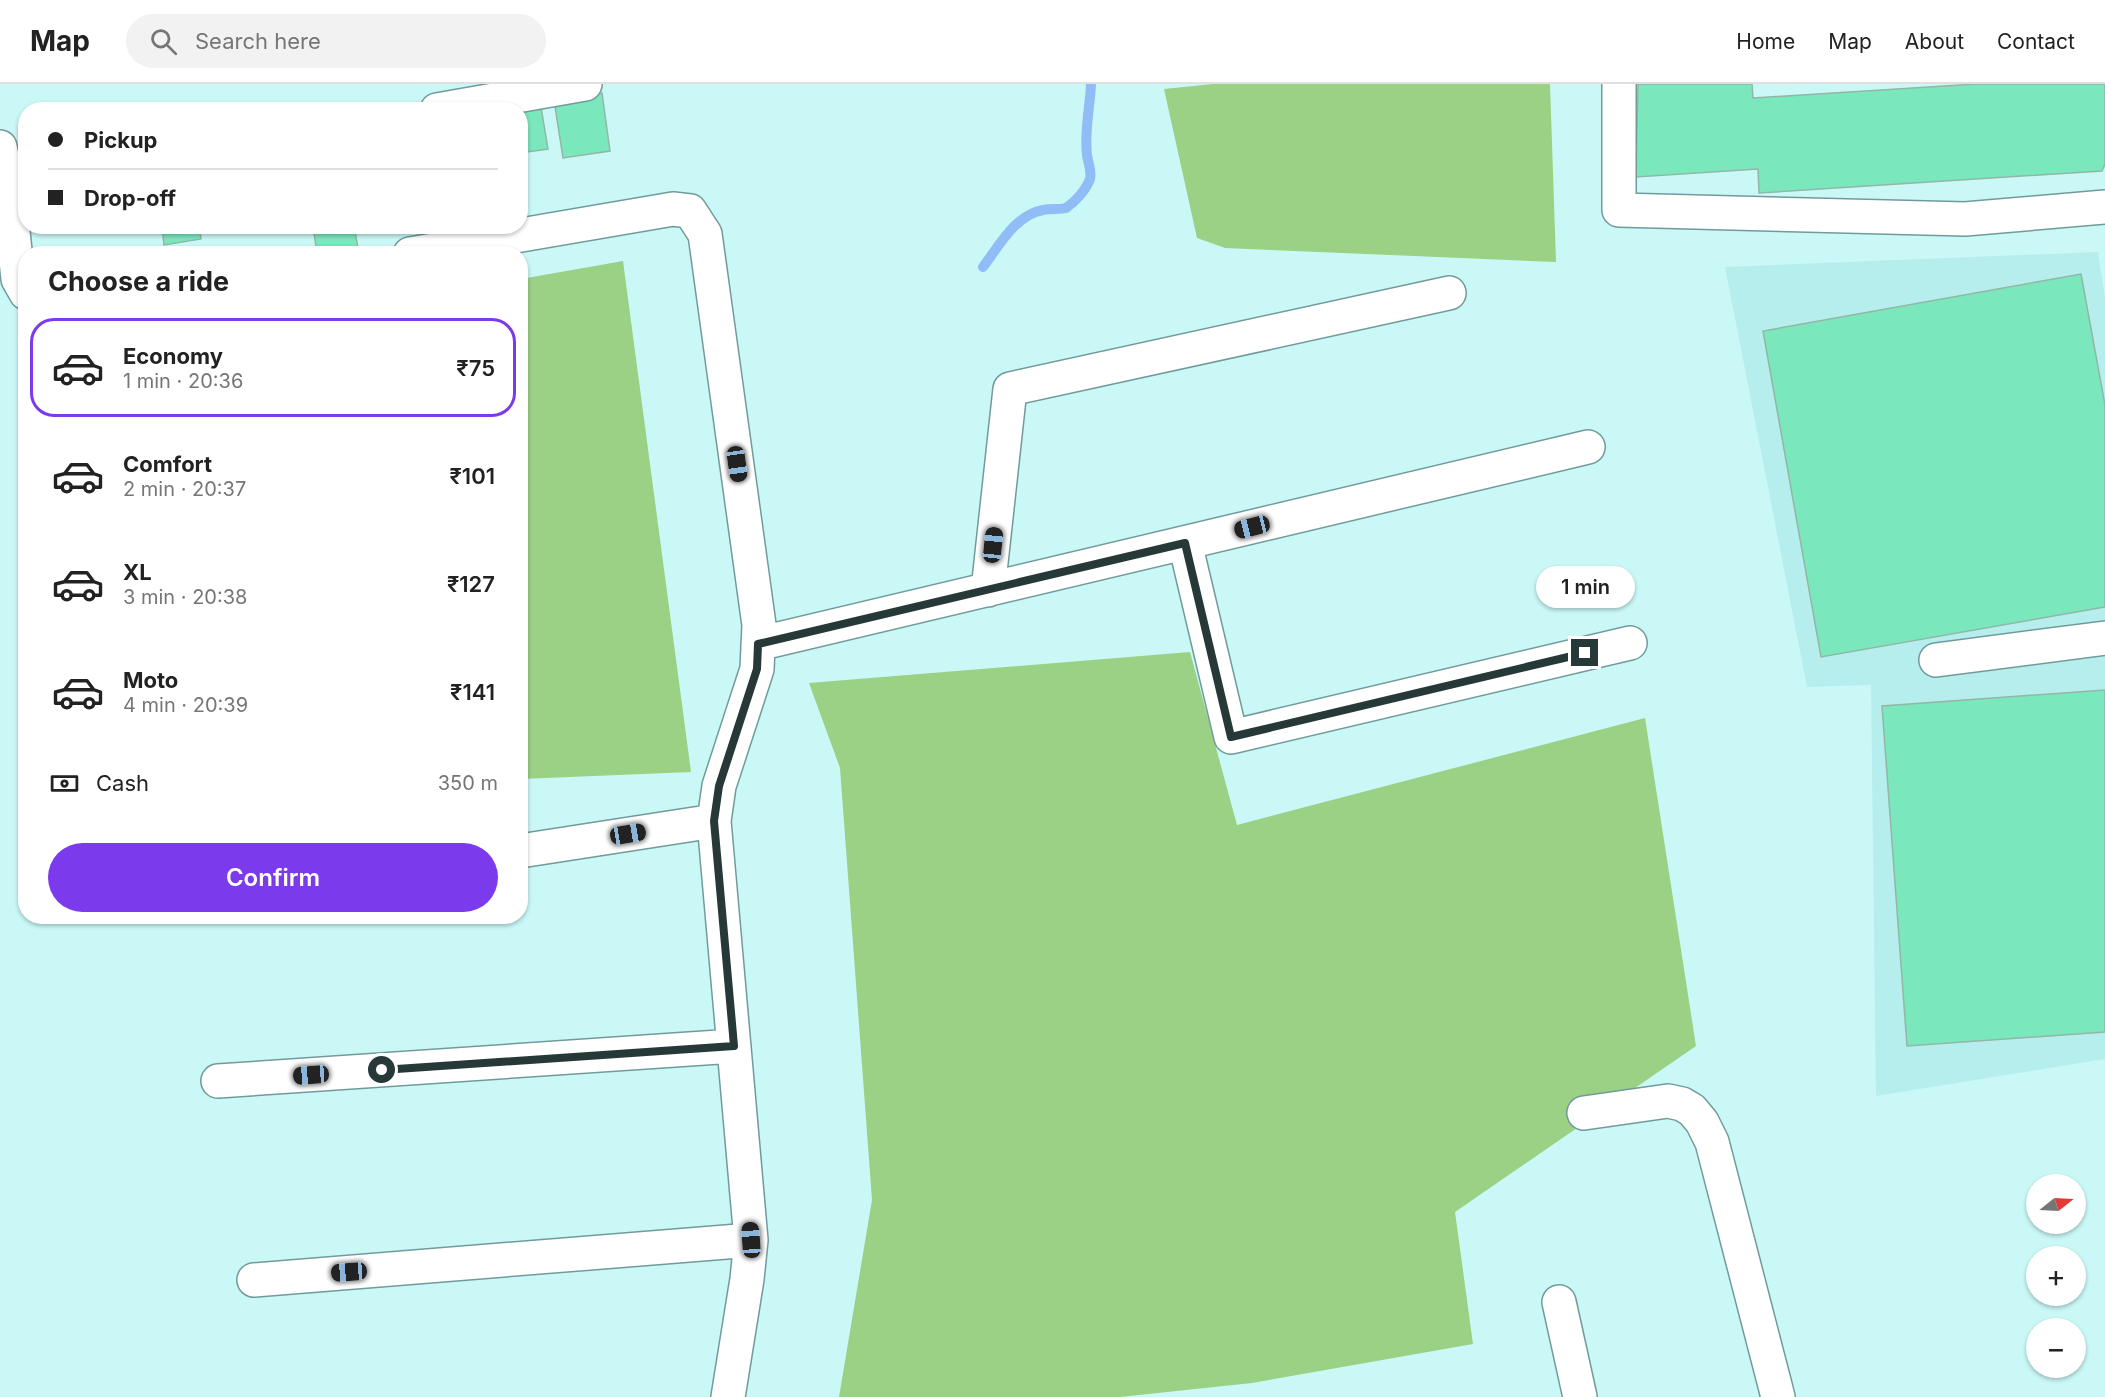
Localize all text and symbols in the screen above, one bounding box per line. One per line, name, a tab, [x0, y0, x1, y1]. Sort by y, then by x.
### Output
search box	[126, 14, 546, 68]
text: Map	[30, 24, 90, 58]
icon: search	[147, 25, 180, 58]
text: Search here	[195, 28, 321, 54]
text: Home	[1736, 29, 1795, 54]
text: Map	[1828, 29, 1872, 54]
text: About	[1905, 29, 1964, 54]
text: Contact	[1997, 29, 2075, 54]
text: Pickup	[84, 127, 158, 153]
text: Drop-off	[84, 185, 176, 211]
text: Choose a ride	[48, 265, 229, 298]
icon: car	[51, 341, 105, 395]
text: Economy	[123, 343, 223, 369]
text: ₹75	[456, 355, 495, 381]
text: 1 min · 20:36	[123, 369, 243, 393]
car	[726, 445, 748, 483]
icon: car	[51, 449, 105, 503]
text: Comfort	[123, 451, 212, 477]
text: ₹101	[450, 463, 495, 489]
text: 2 min · 20:37	[123, 477, 246, 501]
car	[1232, 514, 1272, 540]
car	[982, 526, 1004, 564]
icon: car	[51, 557, 105, 611]
text: XL	[123, 559, 152, 585]
callout: 1 min	[1536, 566, 1634, 608]
text: ₹127	[447, 571, 495, 597]
text: 1 min	[1561, 575, 1610, 599]
text: 3 min · 20:38	[123, 585, 247, 609]
route end	[1571, 639, 1598, 666]
icon: car	[51, 665, 105, 719]
text: Moto	[123, 667, 178, 693]
text: ₹141	[450, 679, 495, 705]
text: 4 min · 20:39	[123, 693, 248, 717]
icon: cash	[48, 767, 81, 800]
text: Cash	[96, 770, 149, 796]
text: 350 m	[438, 771, 498, 795]
car	[609, 822, 647, 846]
button: Confirm	[48, 843, 498, 912]
route start	[368, 1056, 395, 1083]
car	[292, 1065, 330, 1085]
north arrow	[2026, 1174, 2086, 1234]
map controls	[2026, 1174, 2086, 1378]
car	[741, 1221, 761, 1259]
button: +	[2026, 1246, 2086, 1306]
car	[330, 1262, 368, 1282]
button: −	[2026, 1318, 2086, 1378]

